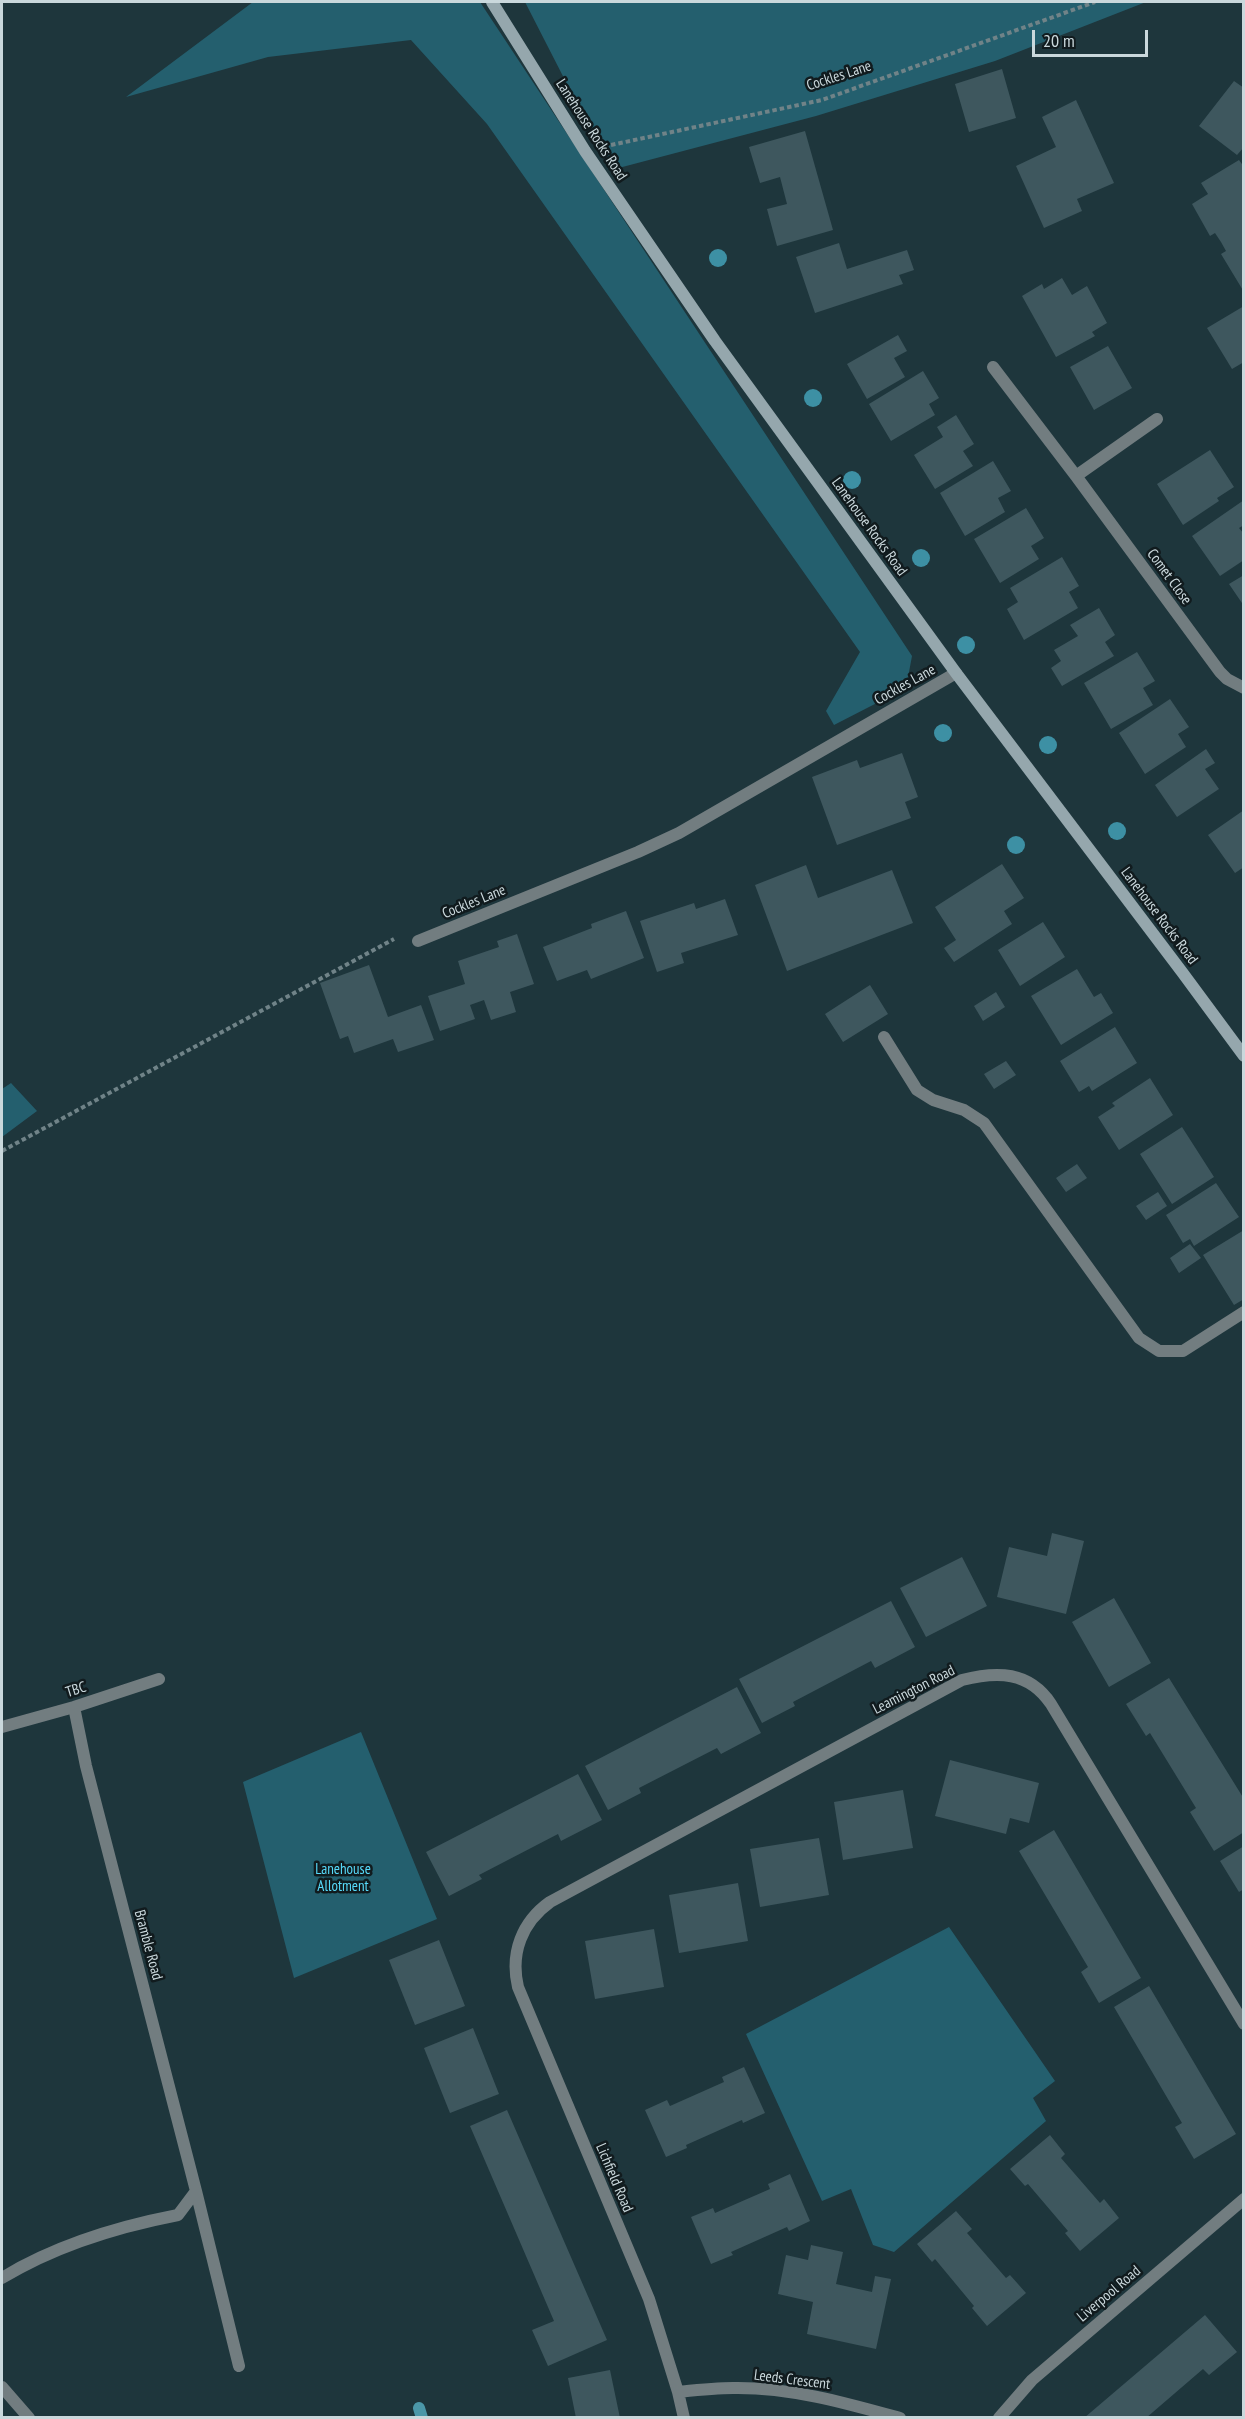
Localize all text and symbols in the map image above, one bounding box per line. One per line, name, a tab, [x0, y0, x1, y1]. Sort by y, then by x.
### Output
scale bar	[1035, 18, 1150, 56]
text: 20 m	[1043, 29, 1075, 52]
street label: Cockles Lane	[804, 57, 874, 95]
street label: Lanehouse Rocks Road	[552, 76, 630, 184]
street label: Lanehouse Rocks Road	[827, 474, 911, 580]
street label: Comet Close	[1143, 546, 1195, 608]
street label: Cockles Lane	[871, 661, 939, 709]
street label: Lanehouse Rocks Road	[1117, 864, 1201, 968]
street label: Cockles Lane	[440, 881, 508, 923]
street label: Leamington Road	[870, 1662, 958, 1718]
street label: TBC	[63, 1678, 89, 1702]
park label: Lanehouse Allotment	[315, 1861, 371, 1896]
street label: Bramble Road	[130, 1908, 166, 1982]
street label: Lichfield Road	[591, 2141, 637, 2215]
street label: Liverpool Road	[1074, 2262, 1144, 2326]
street label: Leeds Crescent	[753, 2366, 831, 2394]

